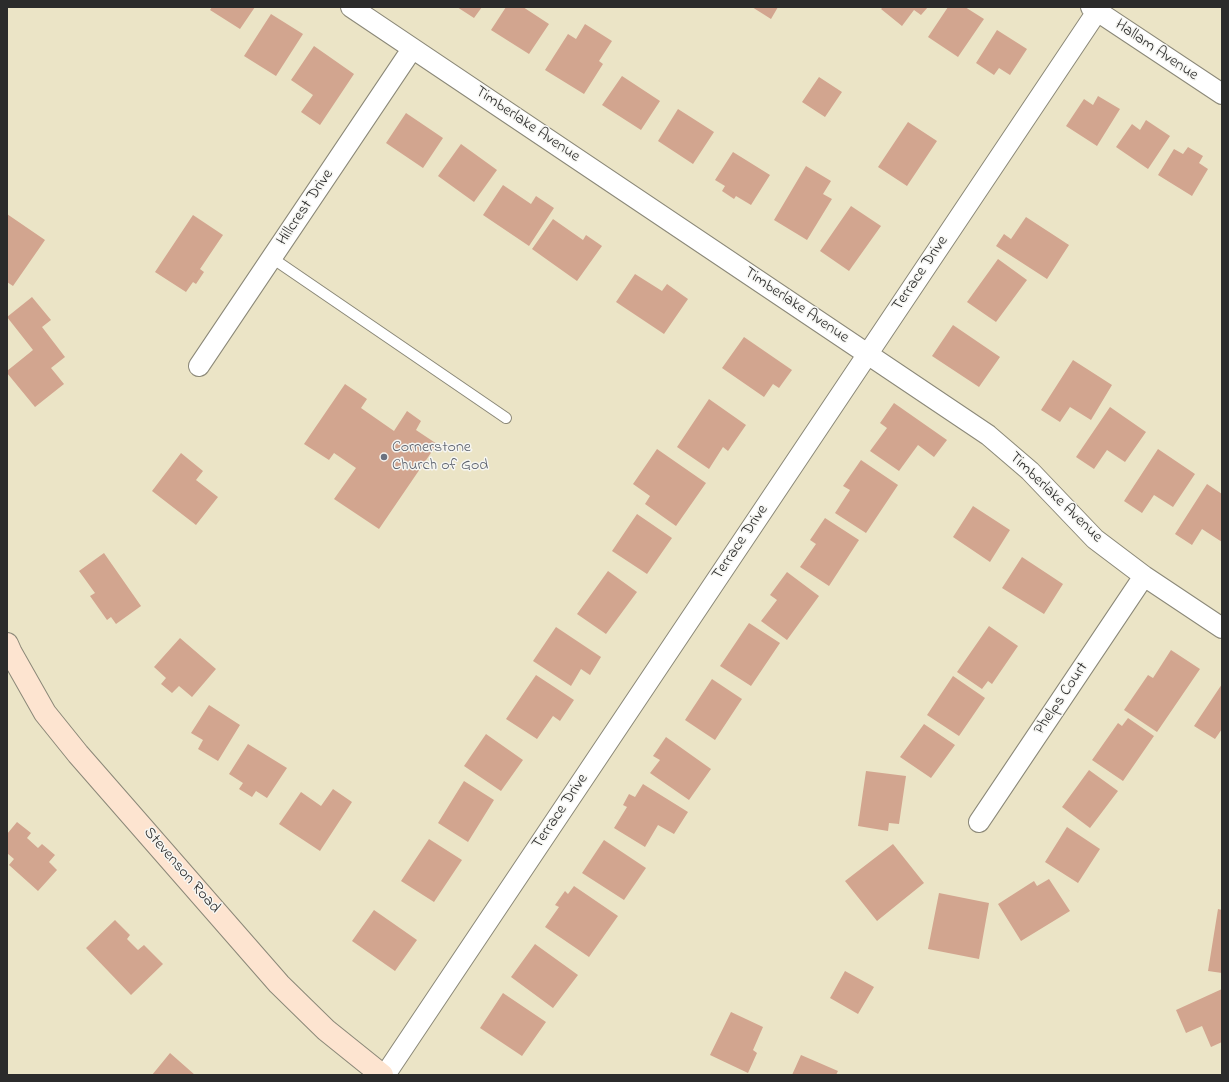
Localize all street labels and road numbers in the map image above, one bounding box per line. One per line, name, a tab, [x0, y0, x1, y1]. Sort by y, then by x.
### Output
street label: Hallam Avenue	[1111, 16, 1201, 86]
street label: Timberlake Avenue	[471, 83, 583, 167]
street label: Hillcrest Drive	[274, 166, 338, 250]
street label: Terrace Drive	[889, 233, 953, 315]
street label: Timberlake Avenue	[740, 264, 852, 348]
street label: Timberlake Avenue	[1004, 449, 1106, 547]
street label: Terrace Drive	[709, 502, 773, 584]
street label: Phelps Court	[1031, 659, 1093, 739]
street label: Terrace Drive	[529, 771, 593, 853]
street label: Stevenson Road	[138, 824, 224, 918]

